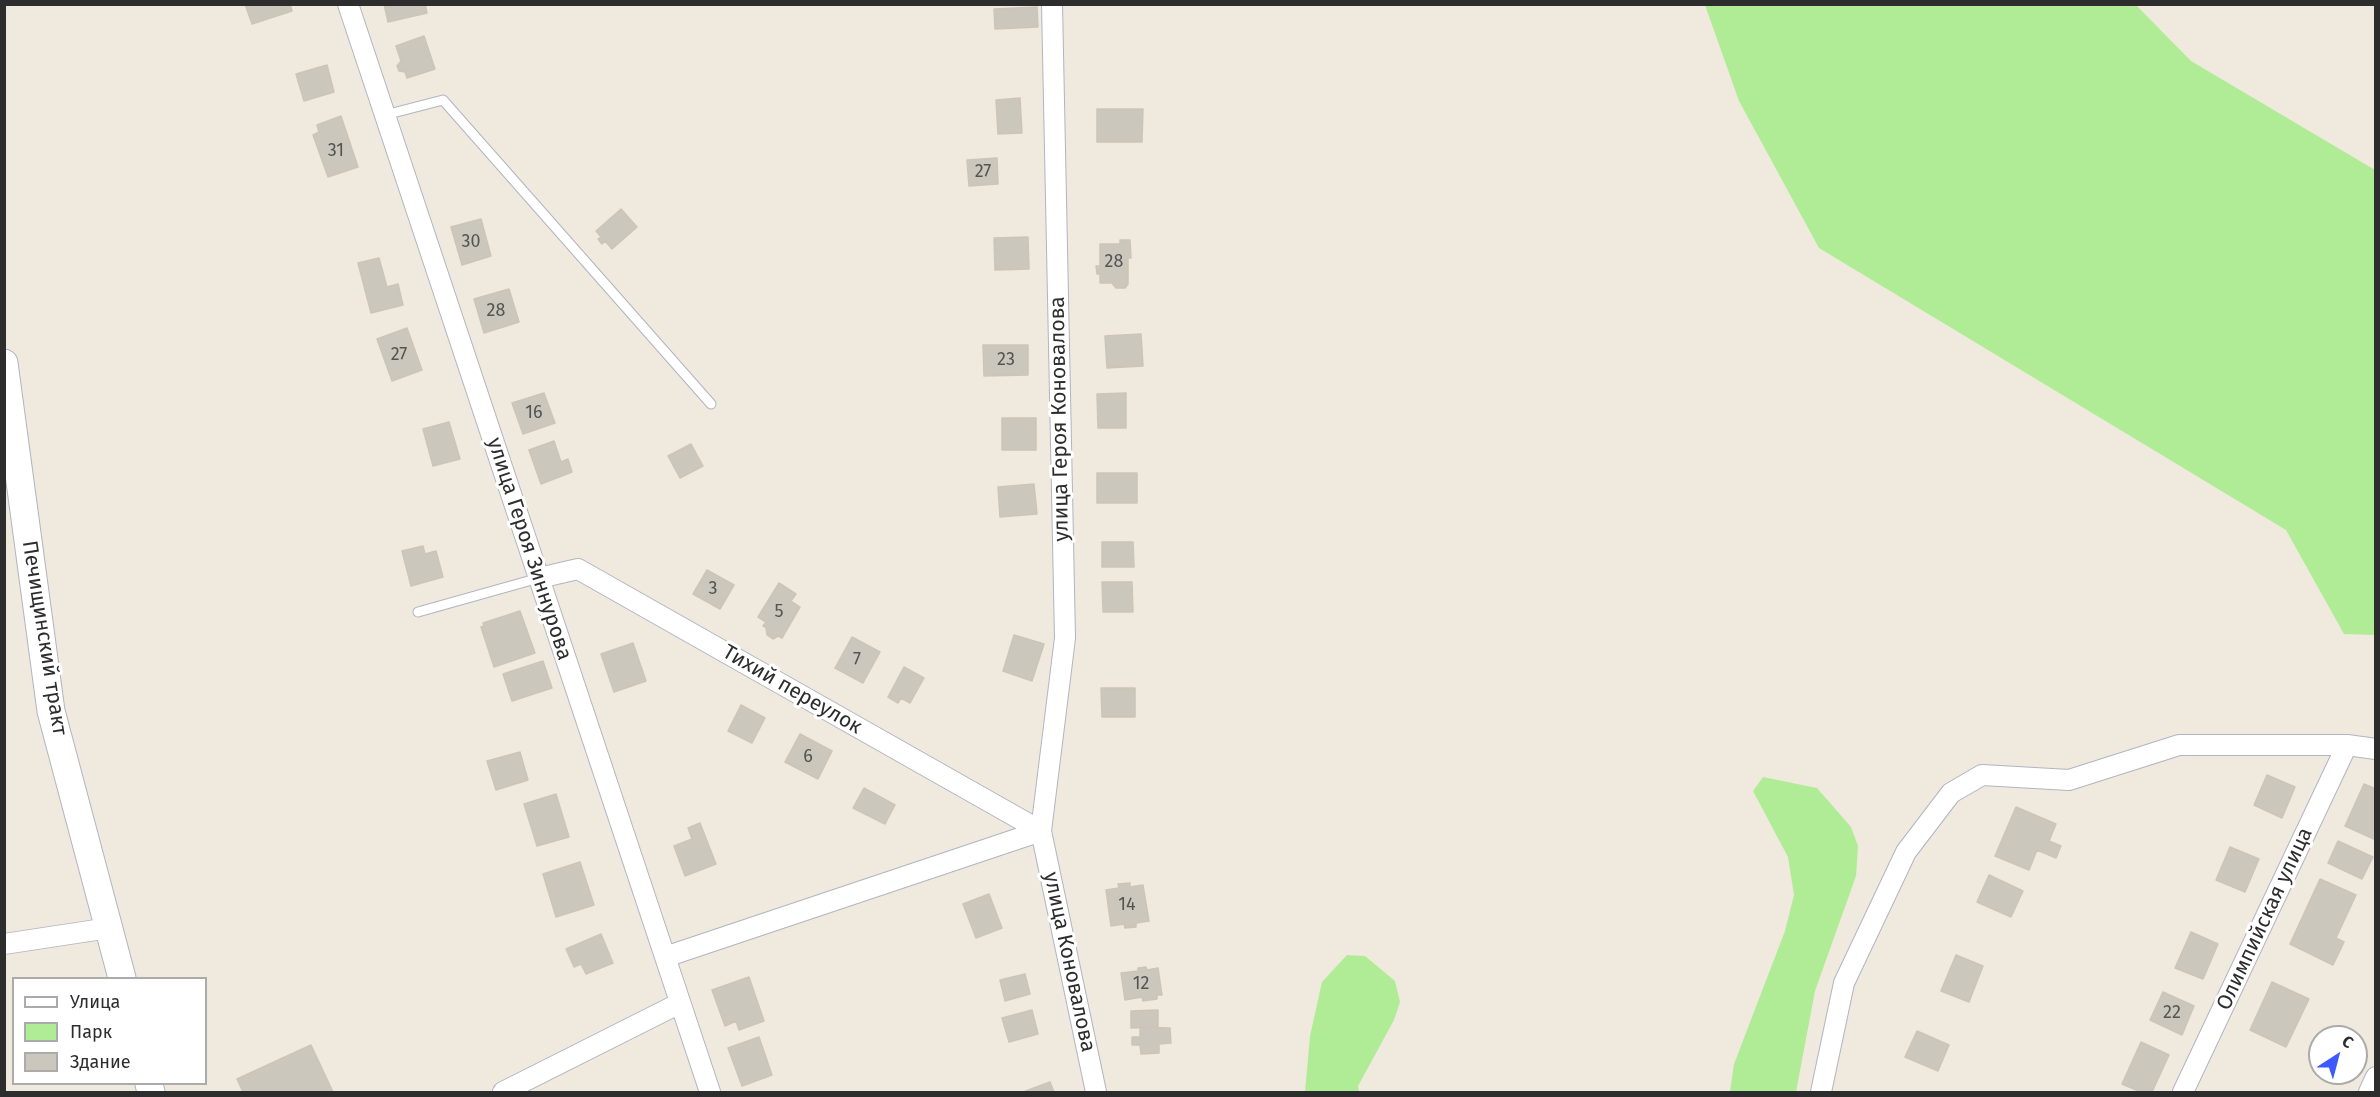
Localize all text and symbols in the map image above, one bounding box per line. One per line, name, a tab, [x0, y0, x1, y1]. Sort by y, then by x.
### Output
house number: 31	[328, 140, 344, 162]
house number: 27	[975, 161, 991, 183]
house number: 30	[461, 231, 481, 253]
house number: 28	[1105, 251, 1123, 273]
street label: улица Героя Коновалова	[1045, 296, 1075, 542]
house number: 28	[487, 300, 505, 322]
house number: 27	[391, 344, 407, 366]
house number: 23	[997, 349, 1015, 371]
house number: 16	[525, 402, 543, 424]
street label: улица Героя Зиннурова	[481, 435, 577, 663]
street label: Печищинский тракт	[16, 539, 72, 737]
house number: 3	[709, 578, 717, 600]
house number: 5	[774, 601, 784, 623]
street label: Тихий переулок	[718, 640, 866, 740]
house number: 7	[853, 649, 861, 671]
house number: 6	[803, 746, 813, 768]
street label: Олимпийская улица	[2212, 824, 2318, 1014]
street label: улица Коновалова	[1038, 870, 1100, 1054]
house number: 14	[1118, 894, 1136, 916]
house number: 12	[1133, 973, 1149, 995]
legend	[12, 977, 207, 1085]
text: Улица	[70, 991, 120, 1013]
house number: 22	[2163, 1002, 2181, 1024]
text: Парк	[70, 1021, 112, 1043]
north arrow	[2308, 1025, 2368, 1085]
text: С	[2338, 1031, 2357, 1052]
text: Здание	[70, 1051, 131, 1073]

